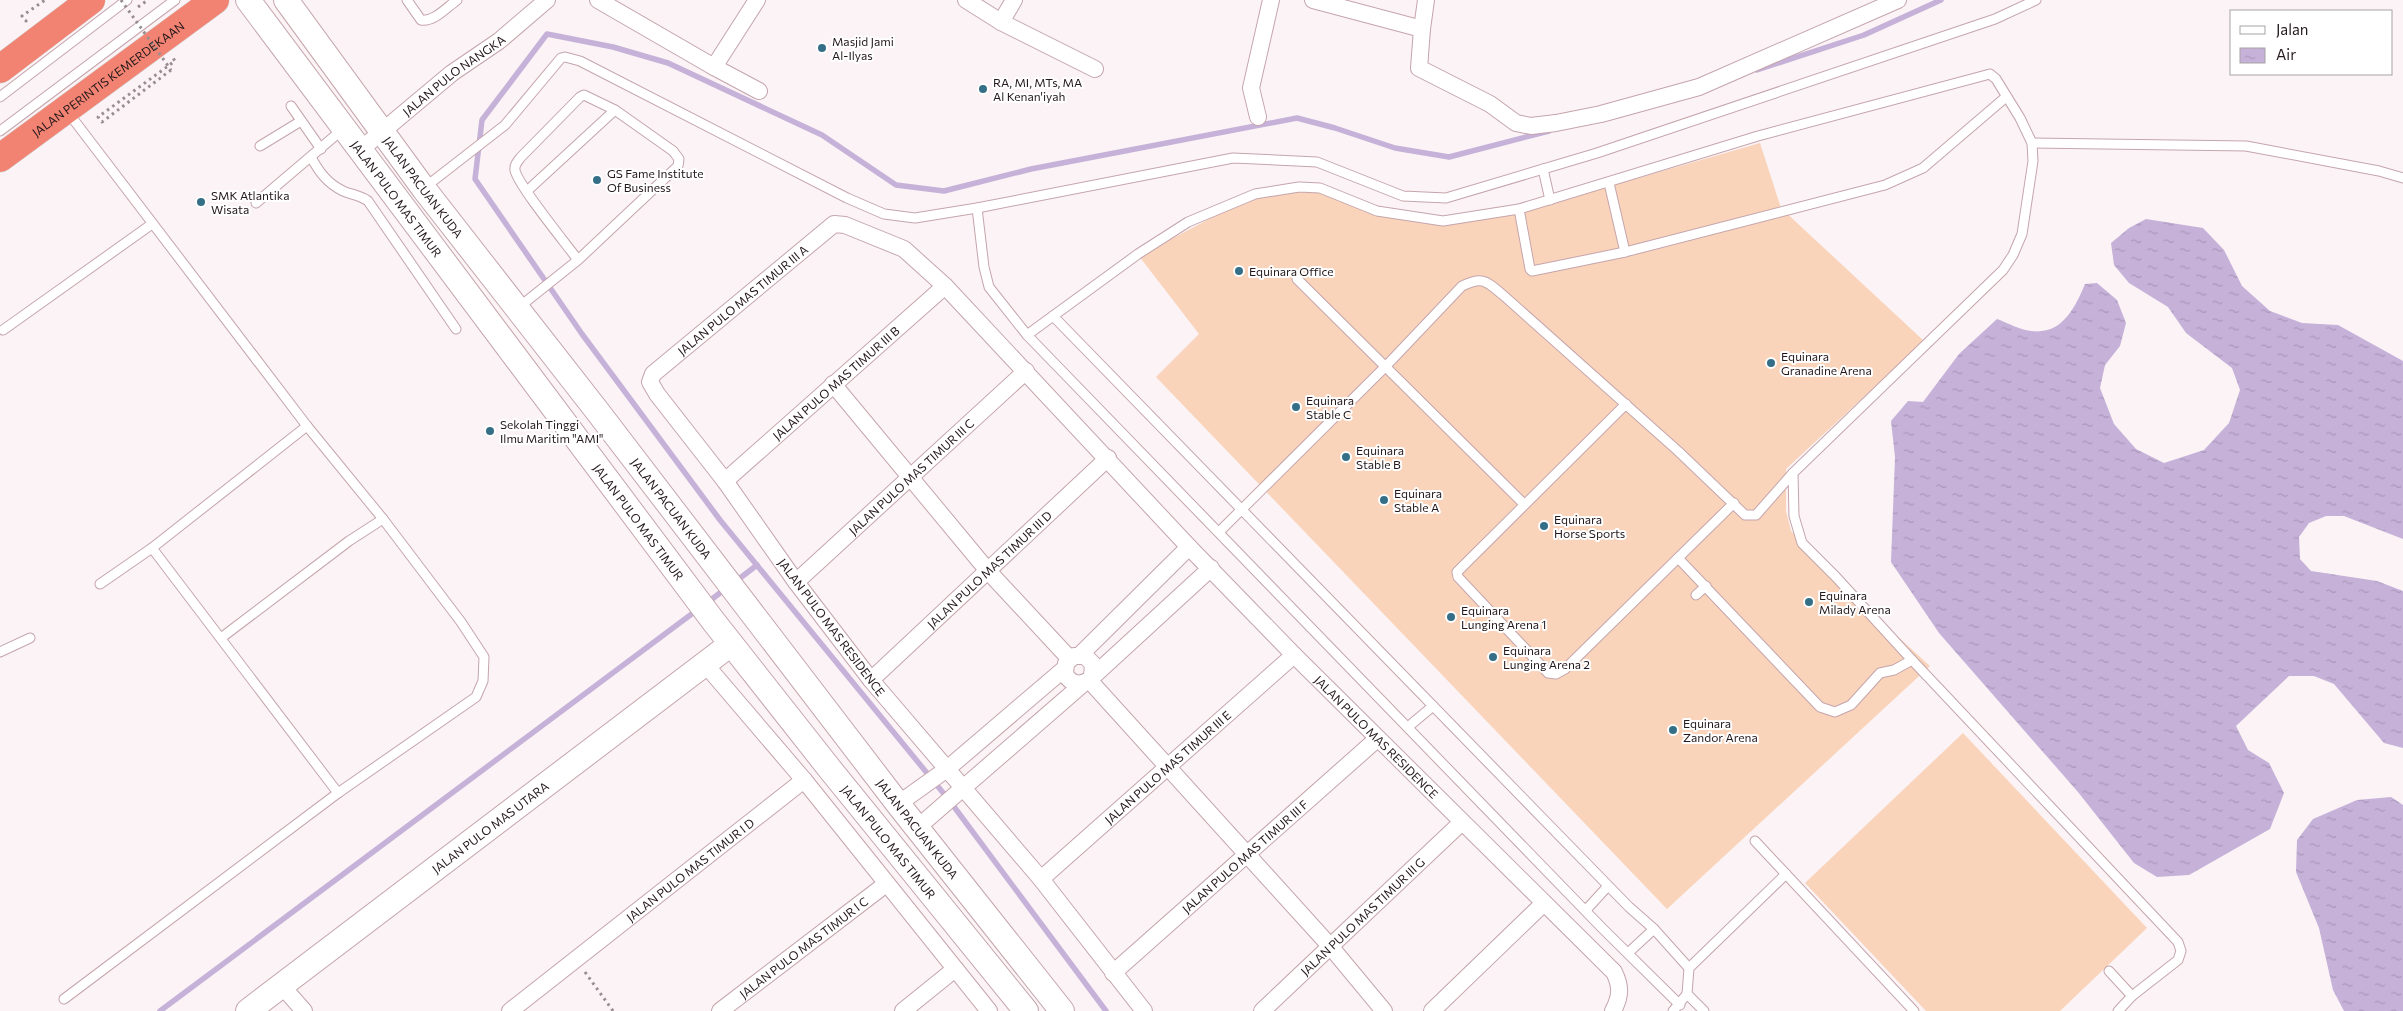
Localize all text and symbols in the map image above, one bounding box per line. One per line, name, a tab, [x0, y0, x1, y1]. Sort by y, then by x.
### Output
legend	[2230, 10, 2393, 75]
street label: JALAN PERINTIS KEMERDEKAAN	[29, 18, 187, 140]
text: Jalan	[2276, 20, 2308, 38]
street label: JALAN PULO NANGKA	[400, 32, 508, 119]
place label: Masjid Jami Al-Ilyas	[832, 34, 894, 62]
marker: Masjid Jami Al-Ilyas	[816, 42, 828, 54]
text: Air	[2276, 45, 2296, 63]
place label: RA, MI, MTs, MA Al Kenan'iyah	[993, 75, 1082, 103]
marker: RA, MI, MTs, MA Al Kenan'iyah	[977, 83, 989, 95]
street label: JALAN PACUAN KUDA	[380, 134, 466, 240]
street label: JALAN PULO MAS TIMUR	[348, 138, 445, 259]
place label: GS Fame Institute Of Business	[607, 166, 704, 194]
marker: GS Fame Institute Of Business	[591, 174, 603, 186]
place label: SMK Atlantika Wisata	[211, 188, 290, 216]
marker: SMK Atlantika Wisata	[195, 196, 207, 208]
street label: JALAN PULO MAS TIMUR III A	[675, 242, 810, 359]
place label: Equinara Office	[1249, 264, 1334, 278]
marker: Equinara Office	[1233, 265, 1245, 277]
street label: JALAN PULO MAS TIMUR III B	[770, 323, 902, 443]
place label: Equinara Granadine Arena	[1781, 349, 1872, 377]
marker: Equinara Granadine Arena	[1765, 357, 1777, 369]
place label: Equinara Stable C	[1306, 393, 1354, 421]
marker: Equinara Stable C	[1290, 401, 1302, 413]
street label: JALAN PULO MAS TIMUR III C	[846, 416, 976, 538]
place label: Sekolah Tinggi Ilmu Maritim "AMI"	[500, 417, 604, 445]
marker: Sekolah Tinggi Ilmu Maritim "AMI"	[484, 425, 496, 437]
place label: Equinara Stable B	[1356, 443, 1404, 471]
marker: Equinara Stable B	[1340, 451, 1352, 463]
street label: JALAN PACUAN KUDA	[628, 455, 715, 561]
street label: JALAN PULO MAS TIMUR	[590, 461, 687, 583]
place label: Equinara Stable A	[1394, 486, 1442, 514]
marker: Equinara Stable A	[1378, 494, 1390, 506]
street label: JALAN PULO MAS TIMUR III D	[924, 508, 1054, 632]
place label: Equinara Horse Sports	[1554, 512, 1625, 540]
marker: Equinara Horse Sports	[1538, 520, 1550, 532]
street label: JALAN PULO MAS RESIDENCE	[775, 556, 888, 699]
place label: Equinara Milady Arena	[1819, 588, 1891, 616]
marker: Equinara Milady Arena	[1803, 596, 1815, 608]
place label: Equinara Lunging Arena 1	[1461, 603, 1547, 631]
marker: Equinara Lunging Arena 1	[1445, 611, 1457, 623]
place label: Equinara Lunging Arena 2	[1503, 643, 1590, 671]
marker: Equinara Lunging Arena 2	[1487, 651, 1499, 663]
street label: JALAN PULO MAS RESIDENCE	[1311, 672, 1441, 801]
street label: JALAN PULO MAS TIMUR III E	[1102, 707, 1233, 827]
place label: Equinara Zandor Arena	[1683, 716, 1758, 744]
marker: Equinara Zandor Arena	[1667, 724, 1679, 736]
street label: JALAN PACUAN KUDA	[873, 776, 961, 881]
street label: JALAN PULO MAS UTARA	[429, 778, 551, 877]
street label: JALAN PULO MAS TIMUR	[838, 782, 939, 901]
street label: JALAN PULO MAS TIMUR III F	[1179, 797, 1311, 916]
street label: JALAN PULO MAS TIMUR I D	[623, 815, 757, 925]
street label: JALAN PULO MAS TIMUR III G	[1297, 854, 1427, 979]
street label: JALAN PULO MAS TIMUR I C	[736, 894, 870, 1002]

